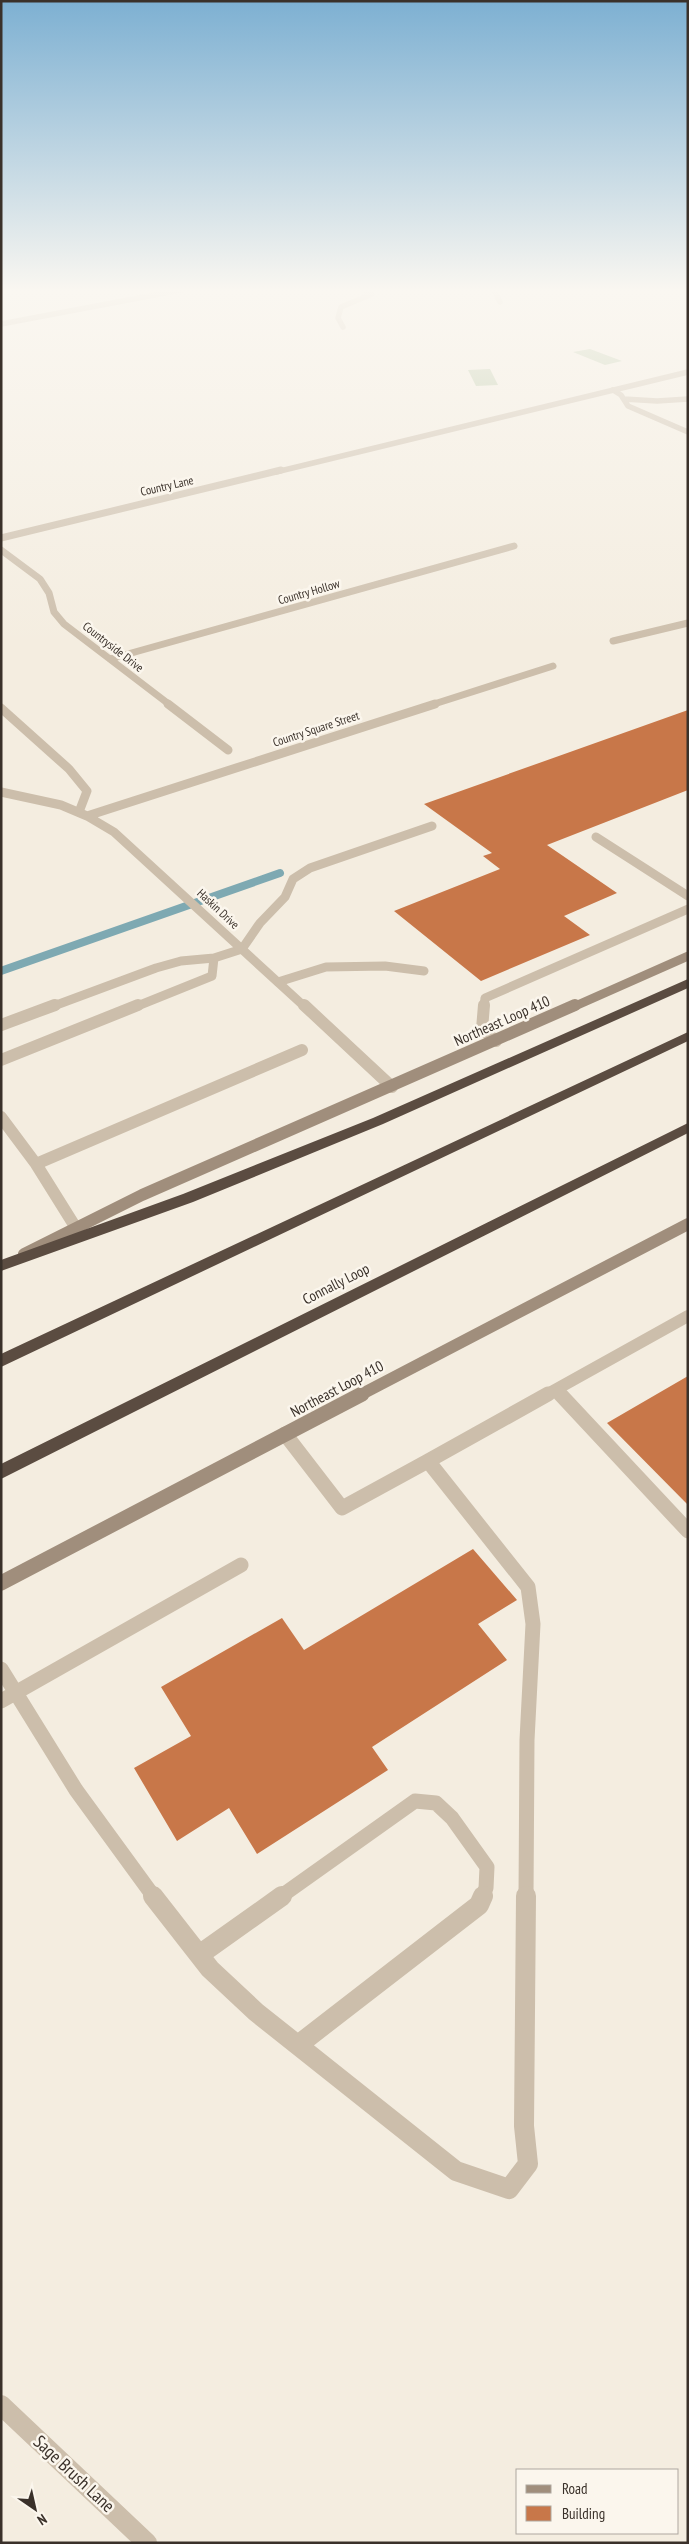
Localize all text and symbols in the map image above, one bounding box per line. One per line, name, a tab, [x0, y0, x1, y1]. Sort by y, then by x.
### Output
street label: Country Lane	[139, 472, 195, 499]
street label: Country Hollow	[276, 575, 342, 607]
street label: Countryside Drive	[80, 618, 147, 675]
street label: Country Square Street	[271, 707, 362, 750]
street label: Haskin Drive	[194, 885, 243, 932]
street label: Northeast Loop 410	[451, 991, 553, 1050]
street label: Connally Loop	[299, 1259, 372, 1308]
street label: Northeast Loop 410	[287, 1356, 387, 1421]
street label: Sage Brush Lane	[29, 2430, 120, 2517]
legend	[516, 2469, 679, 2534]
text: Road	[562, 2479, 588, 2498]
north arrow	[10, 2484, 60, 2534]
text: Building	[562, 2504, 605, 2523]
text: N	[34, 2510, 50, 2529]

